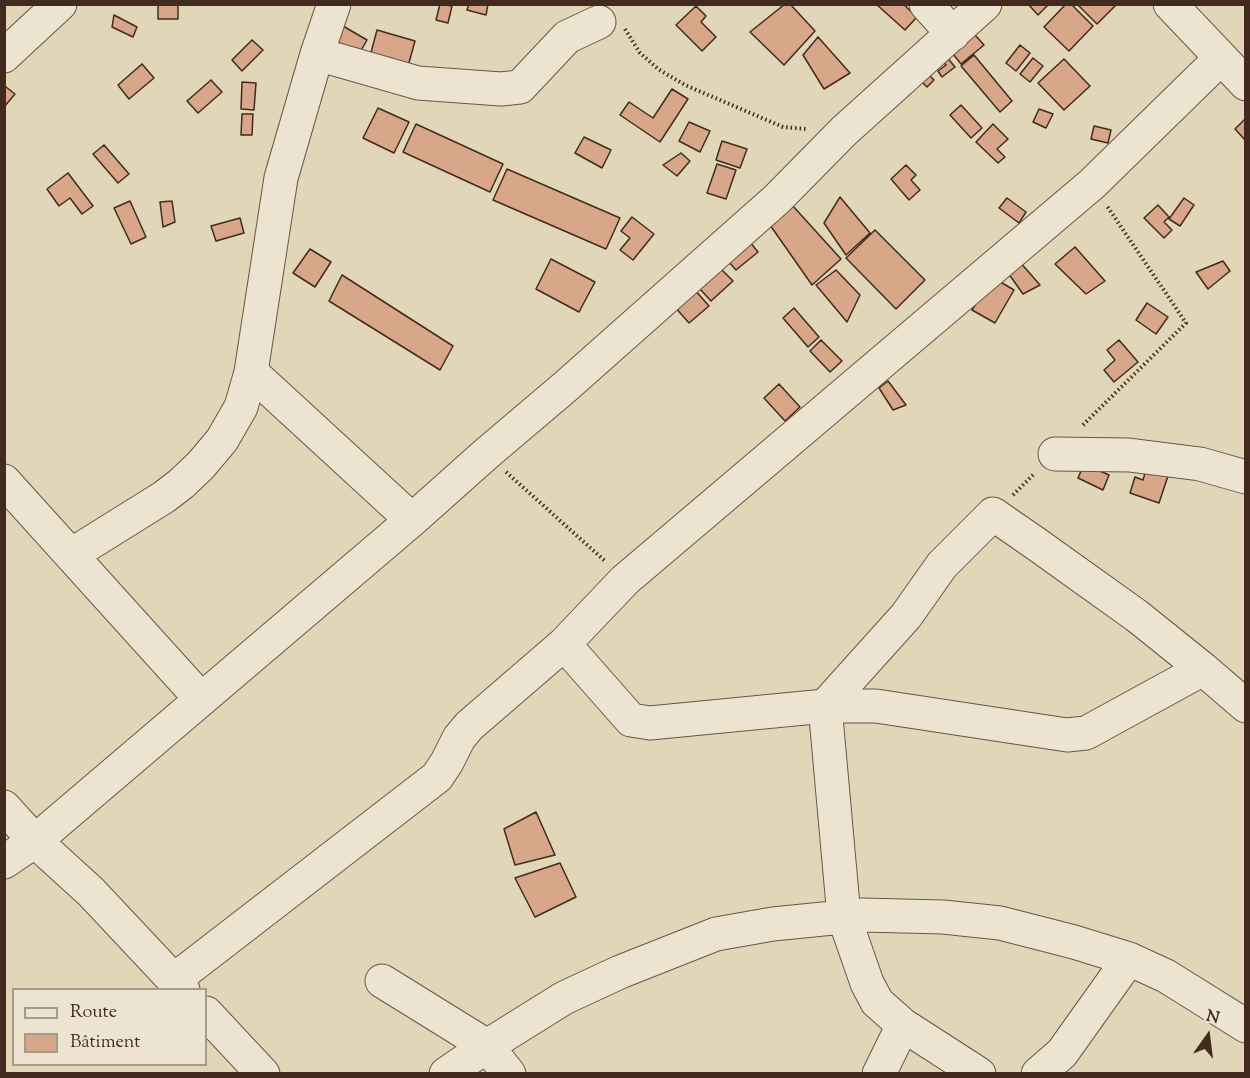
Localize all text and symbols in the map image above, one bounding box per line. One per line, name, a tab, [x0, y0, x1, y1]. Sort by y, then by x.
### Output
legend	[12, 988, 207, 1066]
text: Route	[70, 1000, 117, 1026]
text: N	[1203, 1005, 1221, 1031]
north arrow	[1178, 1006, 1238, 1066]
text: Bâtiment	[70, 1030, 140, 1056]

